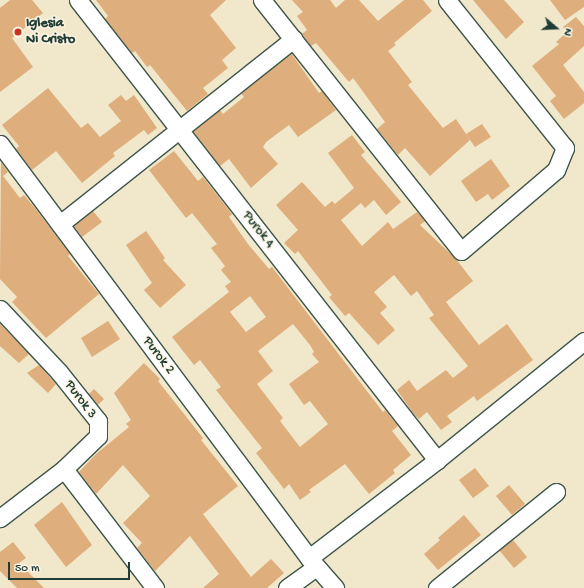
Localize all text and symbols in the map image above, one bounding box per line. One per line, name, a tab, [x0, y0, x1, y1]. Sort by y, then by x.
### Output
north arrow	[536, 8, 576, 48]
place label: Iglesia Ni Cristo	[26, 16, 75, 48]
marker: Iglesia Ni Cristo	[13, 27, 23, 37]
text: N	[561, 27, 574, 37]
street label: Purok 4	[238, 208, 278, 252]
street label: Purok 2	[138, 334, 178, 378]
street label: Purok 3	[60, 378, 100, 422]
scale bar	[10, 554, 132, 580]
text: 50 m	[15, 562, 40, 576]

